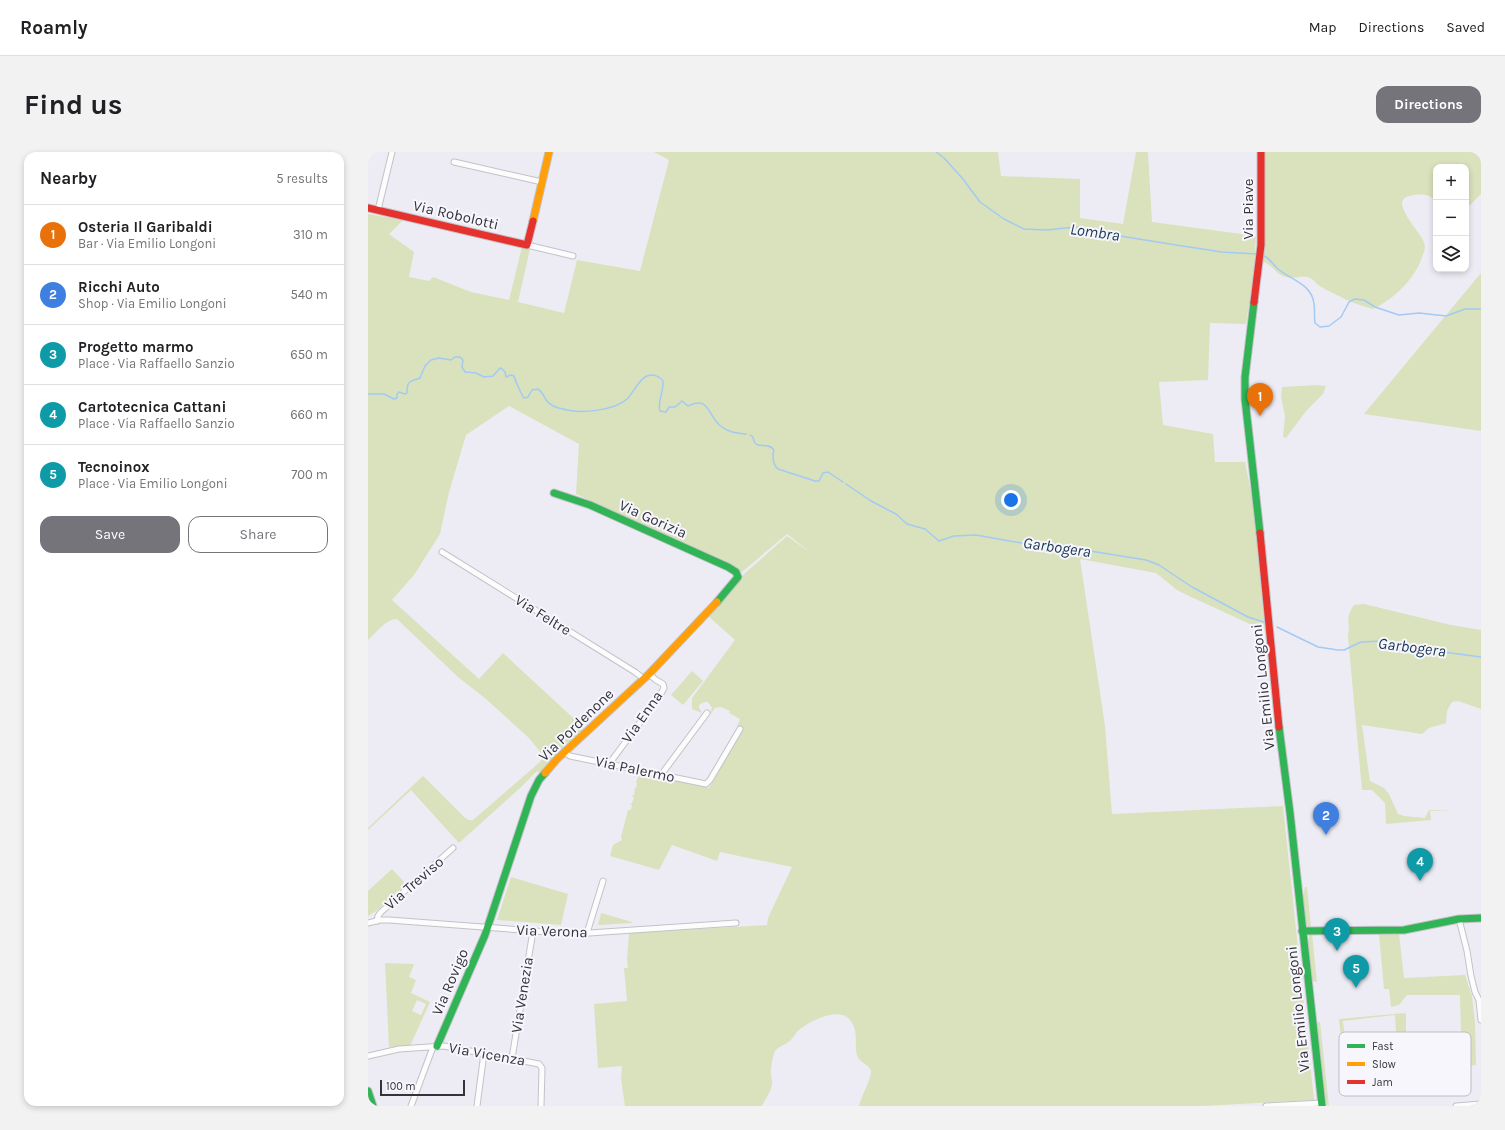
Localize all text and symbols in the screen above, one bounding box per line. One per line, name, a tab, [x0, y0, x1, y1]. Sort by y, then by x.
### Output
text: Roamly	[20, 17, 87, 39]
text: Map	[1309, 19, 1337, 36]
text: Directions	[1359, 19, 1424, 36]
text: Saved	[1446, 19, 1485, 36]
button: Directions	[1376, 86, 1481, 123]
text: Find us	[24, 88, 123, 121]
map controls	[1433, 164, 1469, 272]
button: +	[1433, 164, 1469, 200]
text: Nearby	[40, 168, 97, 188]
text: 5 results	[276, 171, 328, 186]
street label: Via Piave	[1239, 179, 1257, 240]
street label: Via Robolotti	[411, 196, 501, 234]
button: −	[1433, 200, 1469, 236]
text: Osteria Il Garibaldi	[78, 218, 213, 236]
water label: Lombra	[1069, 219, 1121, 245]
text: 1	[51, 227, 55, 242]
text: 310 m	[293, 227, 328, 242]
text: Bar · Via Emilio Longoni	[78, 236, 216, 251]
button: layers	[1433, 236, 1469, 272]
text: Ricchi Auto	[78, 278, 160, 296]
text: 2	[49, 287, 57, 302]
text: 540 m	[290, 287, 328, 302]
text: Shop · Via Emilio Longoni	[78, 296, 227, 311]
text: Progetto marmo	[78, 338, 194, 356]
text: 3	[49, 347, 57, 362]
text: 650 m	[290, 347, 328, 362]
text: Place · Via Raffaello Sanzio	[78, 356, 235, 371]
pin: 1	[1247, 383, 1273, 416]
text: Cartotecnica Cattani	[78, 398, 226, 416]
text: 4	[49, 407, 57, 422]
text: 660 m	[290, 407, 328, 422]
text: Place · Via Raffaello Sanzio	[78, 416, 235, 431]
text: Tecnoinox	[78, 458, 150, 476]
text: 5	[49, 467, 57, 482]
text: 700 m	[291, 467, 328, 482]
text: Place · Via Emilio Longoni	[78, 476, 228, 491]
your location	[1001, 490, 1021, 510]
street label: Via Gorizia	[616, 496, 690, 542]
button: Save	[40, 516, 180, 553]
button: Share	[188, 516, 328, 553]
water label: Garbogera	[1022, 533, 1092, 561]
street label: Via Feltre	[512, 591, 574, 639]
street label: Via Emilio Longoni	[1247, 623, 1279, 751]
water label: Garbogera	[1377, 633, 1447, 661]
street label: Via Pordenone	[535, 685, 617, 765]
street label: Via Enna	[618, 687, 666, 747]
street label: Via Palermo	[594, 752, 676, 786]
pin: 2	[1313, 802, 1339, 835]
pin: 4	[1407, 848, 1433, 881]
street label: Via Treviso	[381, 852, 447, 914]
pin: 3	[1324, 918, 1350, 951]
street label: Via Verona	[516, 921, 588, 941]
street label: Via Emilio Longoni	[1282, 945, 1314, 1073]
street label: Via Rovigo	[428, 946, 472, 1018]
pin: 5	[1343, 955, 1369, 988]
street label: Via Venezia	[507, 956, 537, 1034]
legend	[1339, 1032, 1471, 1096]
street label: Via Vicenza	[447, 1038, 527, 1070]
text: Fast	[1372, 1040, 1393, 1053]
text: Slow	[1372, 1058, 1396, 1071]
text: Jam	[1372, 1076, 1393, 1089]
scale bar	[380, 1078, 465, 1097]
text: 100 m	[386, 1080, 416, 1093]

